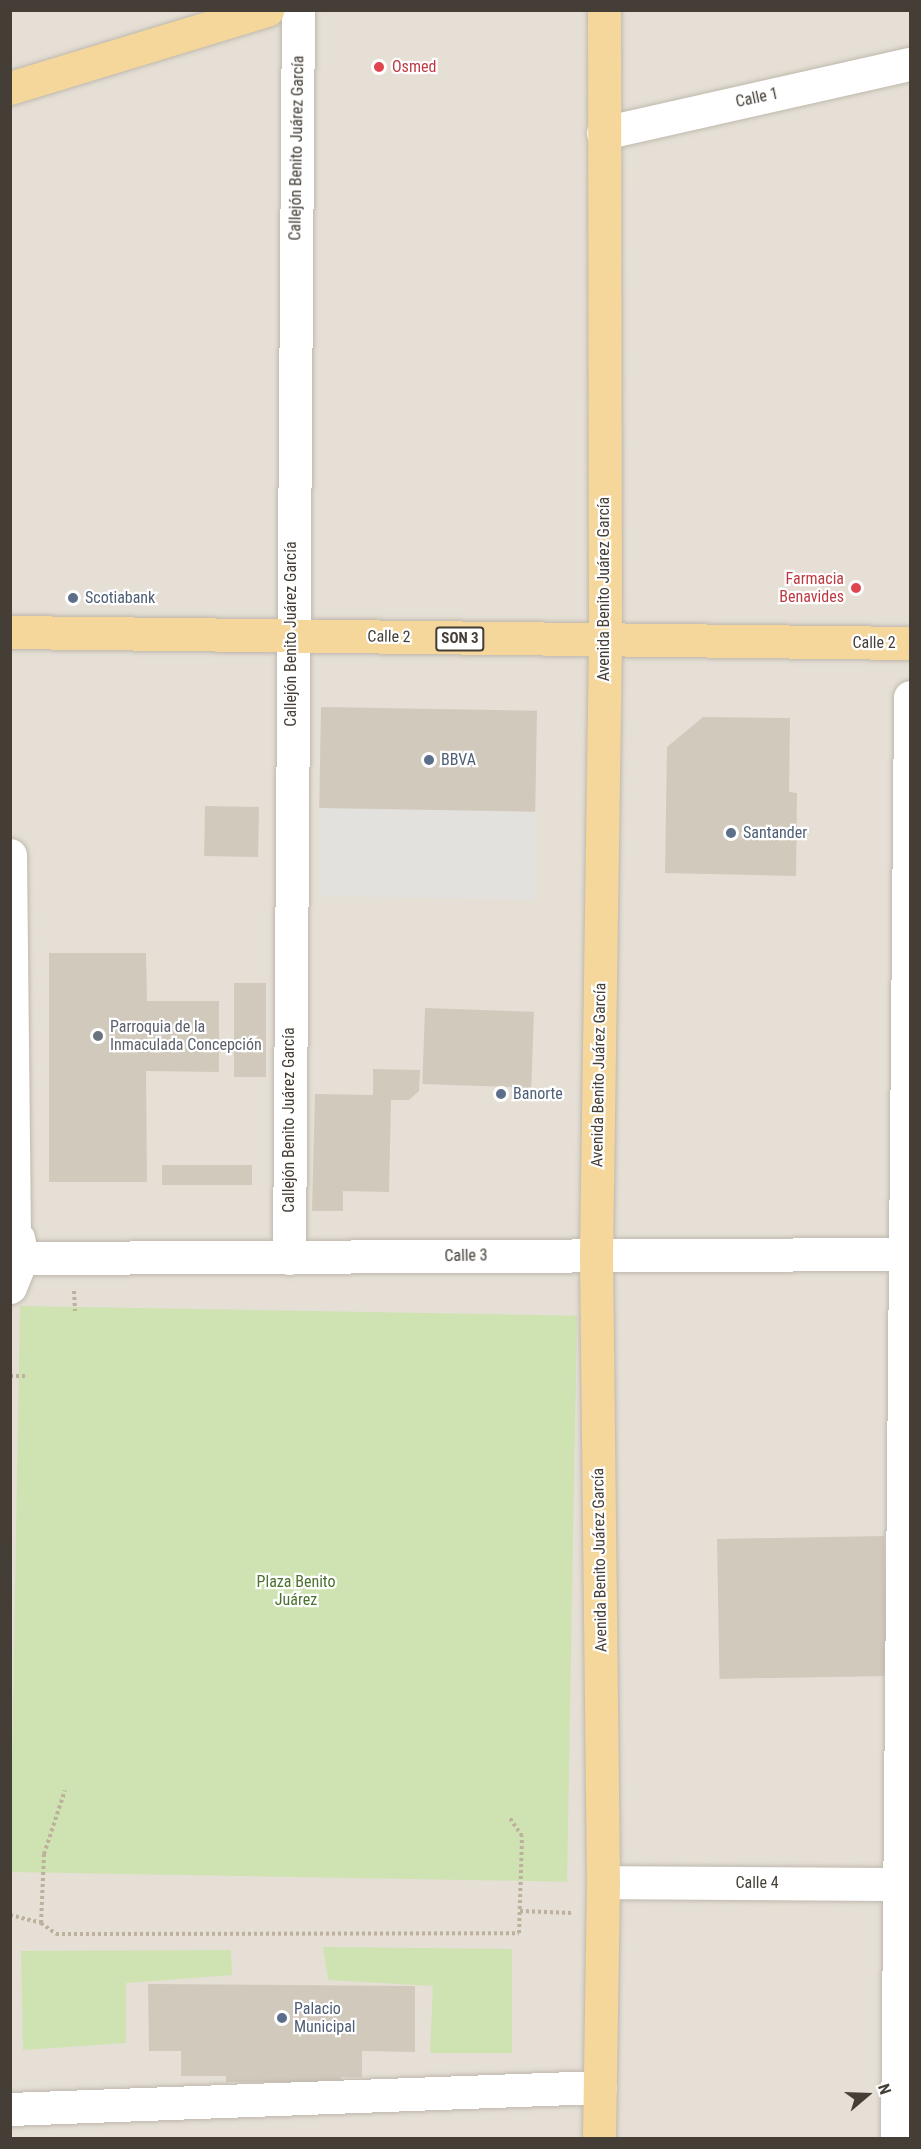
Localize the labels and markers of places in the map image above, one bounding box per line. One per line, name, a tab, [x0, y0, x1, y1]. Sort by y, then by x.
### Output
place label: Osmed	[392, 57, 436, 77]
marker: Osmed	[370, 58, 388, 76]
place label: Farmacia Benavides	[779, 569, 844, 607]
marker: Farmacia Benavides	[849, 581, 863, 595]
place label: Scotiabank	[85, 588, 155, 608]
marker: Scotiabank	[66, 591, 80, 605]
place label: BBVA	[441, 750, 476, 770]
marker: BBVA	[422, 753, 436, 767]
place label: Santander	[743, 823, 807, 843]
marker: Santander	[724, 826, 738, 840]
place label: Parroquia de la Inmaculada Concepción	[110, 1017, 262, 1055]
marker: Parroquia de la Inmaculada Concepción	[91, 1029, 105, 1043]
place label: Banorte	[513, 1084, 563, 1104]
marker: Banorte	[494, 1087, 508, 1101]
place label: Palacio Municipal	[294, 1999, 356, 2037]
marker: Palacio Municipal	[275, 2011, 289, 2025]

